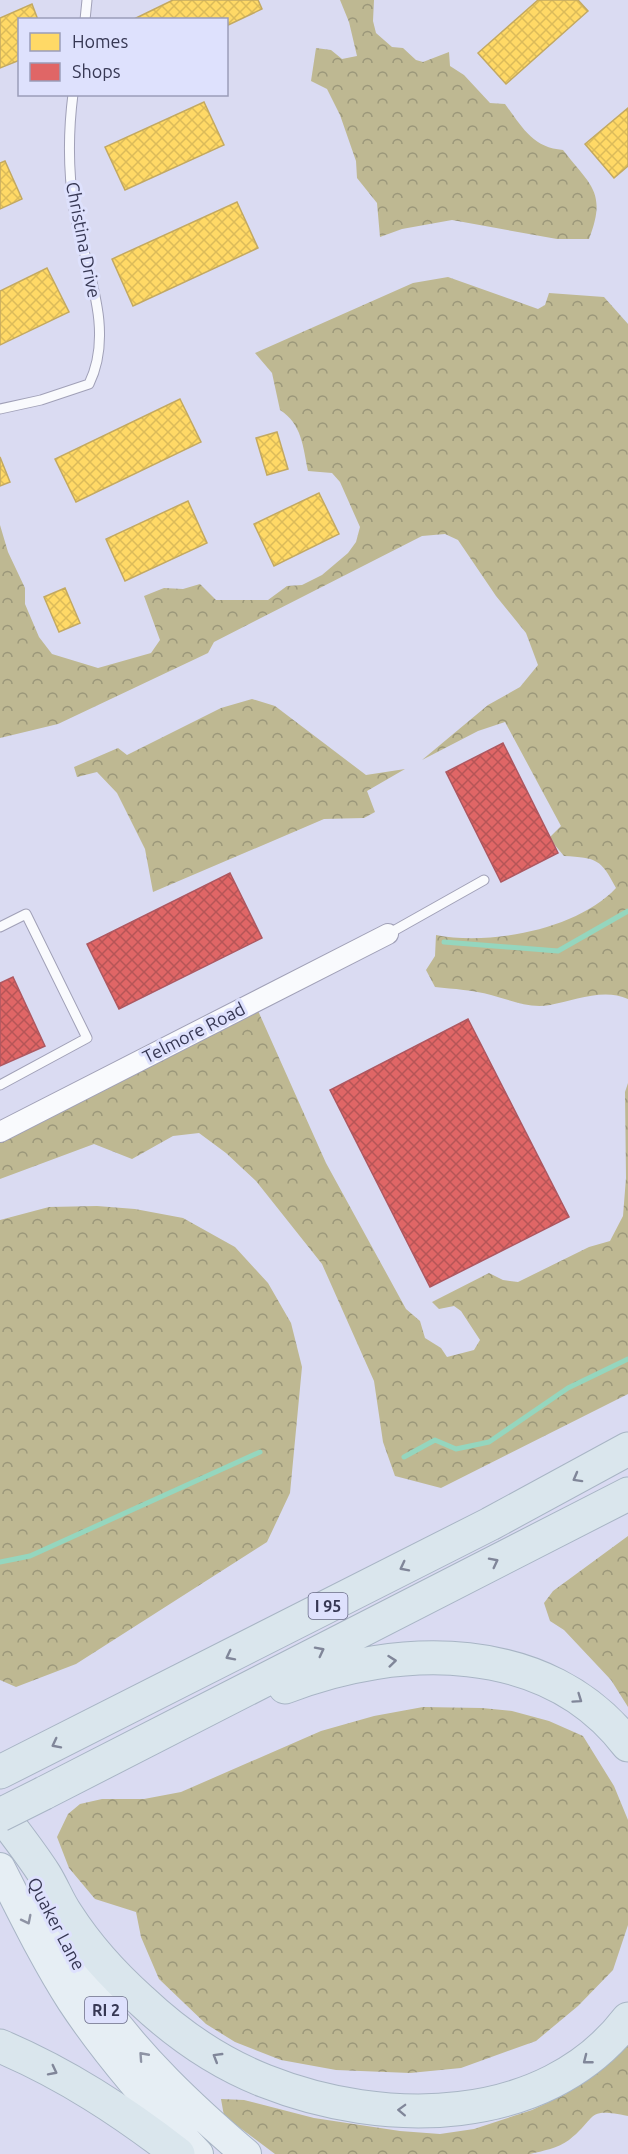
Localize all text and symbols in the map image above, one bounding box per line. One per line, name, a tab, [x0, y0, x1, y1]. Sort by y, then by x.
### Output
legend	[18, 18, 228, 96]
text: Homes	[72, 31, 129, 51]
text: Shops	[72, 61, 121, 81]
street label: Christina Drive	[63, 180, 105, 300]
street label: Telmore Road	[139, 998, 248, 1066]
one-way arrow	[573, 1470, 583, 1482]
one-way arrow	[488, 1558, 498, 1569]
one-way arrow	[399, 1560, 410, 1572]
road number: I 95	[308, 1593, 348, 1619]
one-way arrow	[314, 1647, 325, 1658]
one-way arrow	[225, 1648, 236, 1660]
one-way arrow	[388, 1656, 397, 1668]
one-way arrow	[572, 1692, 583, 1703]
one-way arrow	[51, 1736, 62, 1748]
street label: Quaker Lane	[23, 1874, 90, 1974]
one-way arrow	[20, 1914, 31, 1924]
road number: RI 2	[85, 1997, 127, 2023]
one-way arrow	[139, 2052, 150, 2062]
one-way arrow	[213, 2053, 223, 2065]
one-way arrow	[582, 2053, 593, 2064]
one-way arrow	[47, 2064, 58, 2075]
one-way arrow	[398, 2104, 407, 2117]

